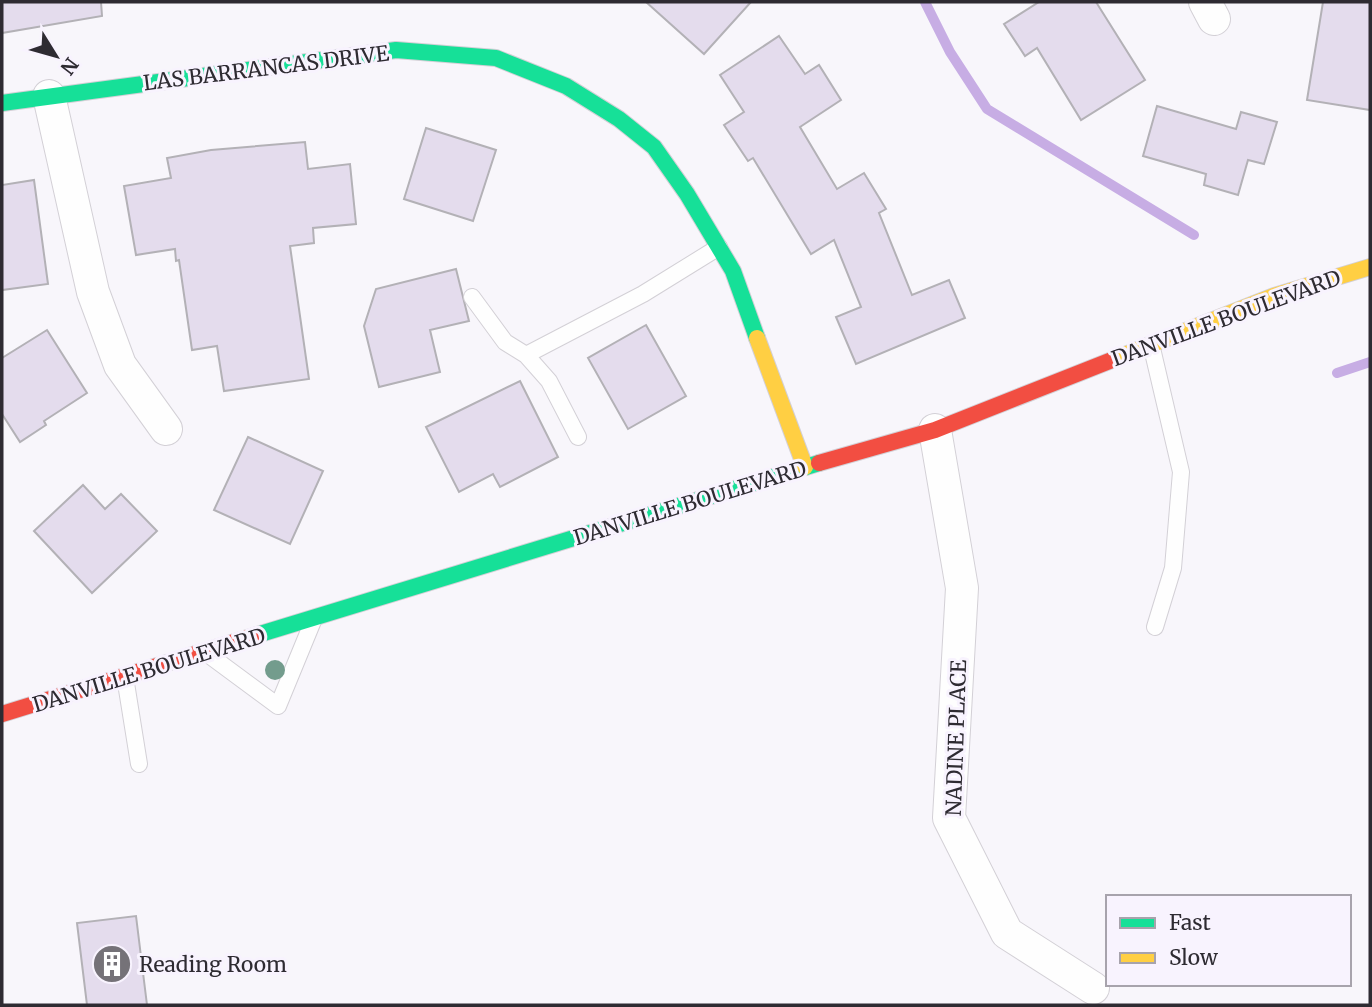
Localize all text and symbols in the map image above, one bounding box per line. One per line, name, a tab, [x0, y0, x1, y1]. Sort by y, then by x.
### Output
north arrow	[21, 21, 91, 91]
street label: LAS BARRANCAS DRIVE	[142, 39, 391, 96]
text: N	[55, 53, 84, 79]
street label: DANVILLE BOULEVARD	[1108, 264, 1344, 372]
street label: DANVILLE BOULEVARD	[570, 455, 810, 551]
street label: DANVILLE BOULEVARD	[29, 622, 269, 718]
street label: NADINE PLACE	[940, 659, 972, 817]
legend	[1106, 895, 1351, 986]
text: Fast	[1169, 909, 1211, 936]
building icon: Reading Room	[91, 943, 133, 985]
text: Slow	[1169, 944, 1218, 971]
place label: Reading Room	[139, 951, 287, 978]

